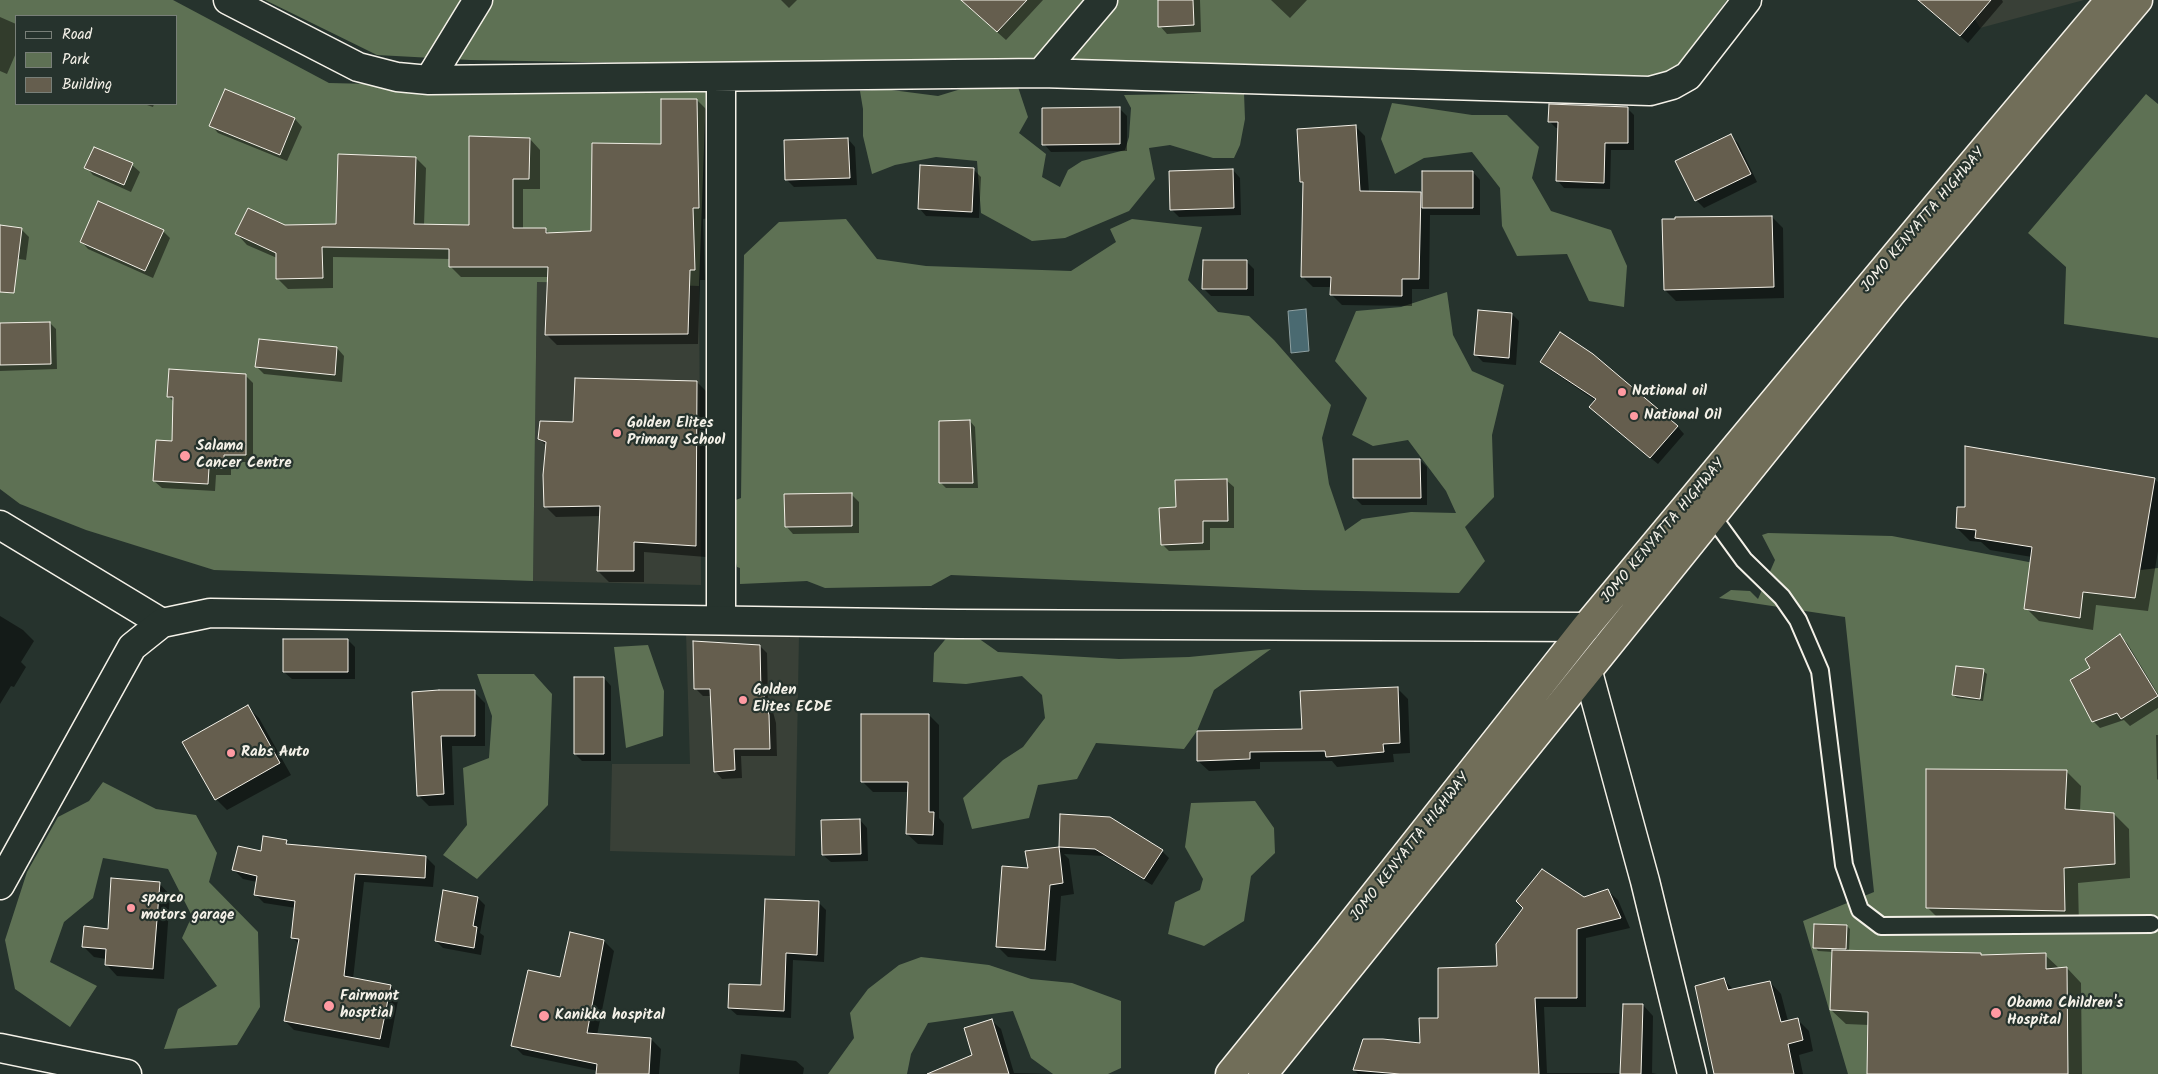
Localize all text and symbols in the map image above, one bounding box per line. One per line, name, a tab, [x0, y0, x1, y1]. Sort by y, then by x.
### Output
legend	[15, 15, 178, 105]
text: Road	[62, 23, 92, 47]
text: Park	[62, 48, 89, 72]
text: Building	[62, 73, 112, 97]
street label: JOMO KENYATTA HIGHWAY	[1858, 145, 1990, 297]
place label: National oil	[1632, 383, 1707, 401]
marker: National oil	[1616, 386, 1628, 398]
place label: National Oil	[1644, 407, 1722, 425]
marker: National Oil	[1628, 410, 1640, 422]
place label: Golden Elites Primary School	[627, 415, 725, 450]
marker: Golden Elites Primary School	[611, 427, 623, 439]
place label: Salama Cancer Centre	[196, 438, 291, 473]
marker: Salama Cancer Centre	[178, 449, 192, 463]
street label: JOMO KENYATTA HIGHWAY	[1598, 456, 1730, 608]
place label: Golden Elites ECDE	[753, 682, 832, 717]
marker: Golden Elites ECDE	[737, 694, 749, 706]
place label: Rabs Auto	[241, 744, 309, 762]
marker: Rabs Auto	[225, 747, 237, 759]
street label: JOMO KENYATTA HIGHWAY	[1347, 770, 1475, 926]
place label: sparco motors garage	[141, 890, 234, 925]
marker: sparco motors garage	[125, 902, 137, 914]
place label: Fairmont hosptial	[340, 988, 399, 1023]
place label: Obama Children's Hospital	[2007, 995, 2123, 1030]
marker: Fairmont hosptial	[322, 999, 336, 1013]
marker: Obama Children's Hospital	[1989, 1006, 2003, 1020]
place label: Kanikka hospital	[555, 1007, 665, 1025]
marker: Kanikka hospital	[537, 1009, 551, 1023]

